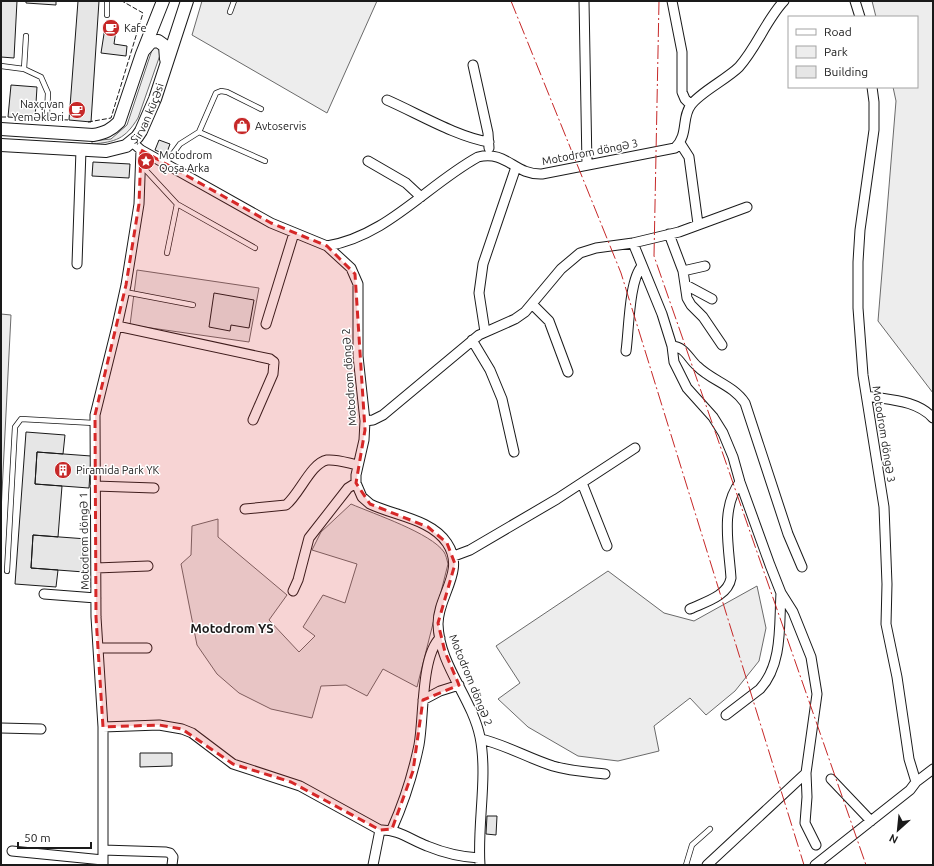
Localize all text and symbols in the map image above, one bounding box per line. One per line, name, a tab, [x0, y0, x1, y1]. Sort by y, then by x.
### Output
legend	[788, 16, 918, 88]
cafe icon: Kafe	[101, 18, 121, 38]
place label: Kafe	[124, 22, 147, 34]
text: Road	[824, 25, 852, 38]
text: Park	[824, 45, 848, 58]
text: Building	[824, 65, 868, 78]
street label: Şirvan küçəsi	[128, 82, 166, 146]
place label: Naxçıvan Yeməkləri	[12, 98, 64, 123]
cafe icon: Naxçıvan Yeməkləri	[67, 100, 87, 120]
shop icon: Avtoservis	[232, 116, 252, 136]
place label: Avtoservis	[255, 120, 306, 132]
street label: Motodrom döngə 3	[541, 137, 639, 167]
place label: Motodrom Qoşa Arka	[159, 149, 212, 174]
place icon: Motodrom Qoşa Arka	[136, 151, 156, 171]
street label: Motodrom döngə 2	[340, 328, 358, 426]
street label: Motodrom döngə 3	[870, 385, 898, 483]
building icon: Piramida Park YK	[53, 460, 73, 480]
place label: Piramida Park YK	[76, 464, 160, 476]
street label: Motodrom döngə 1	[77, 492, 91, 590]
district label: Motodrom YS	[190, 621, 274, 635]
street label: Motodrom döngə 2	[447, 632, 495, 728]
north arrow	[878, 810, 918, 850]
scale bar	[18, 824, 91, 850]
text: 50 m	[24, 831, 51, 844]
text: N	[887, 832, 900, 846]

